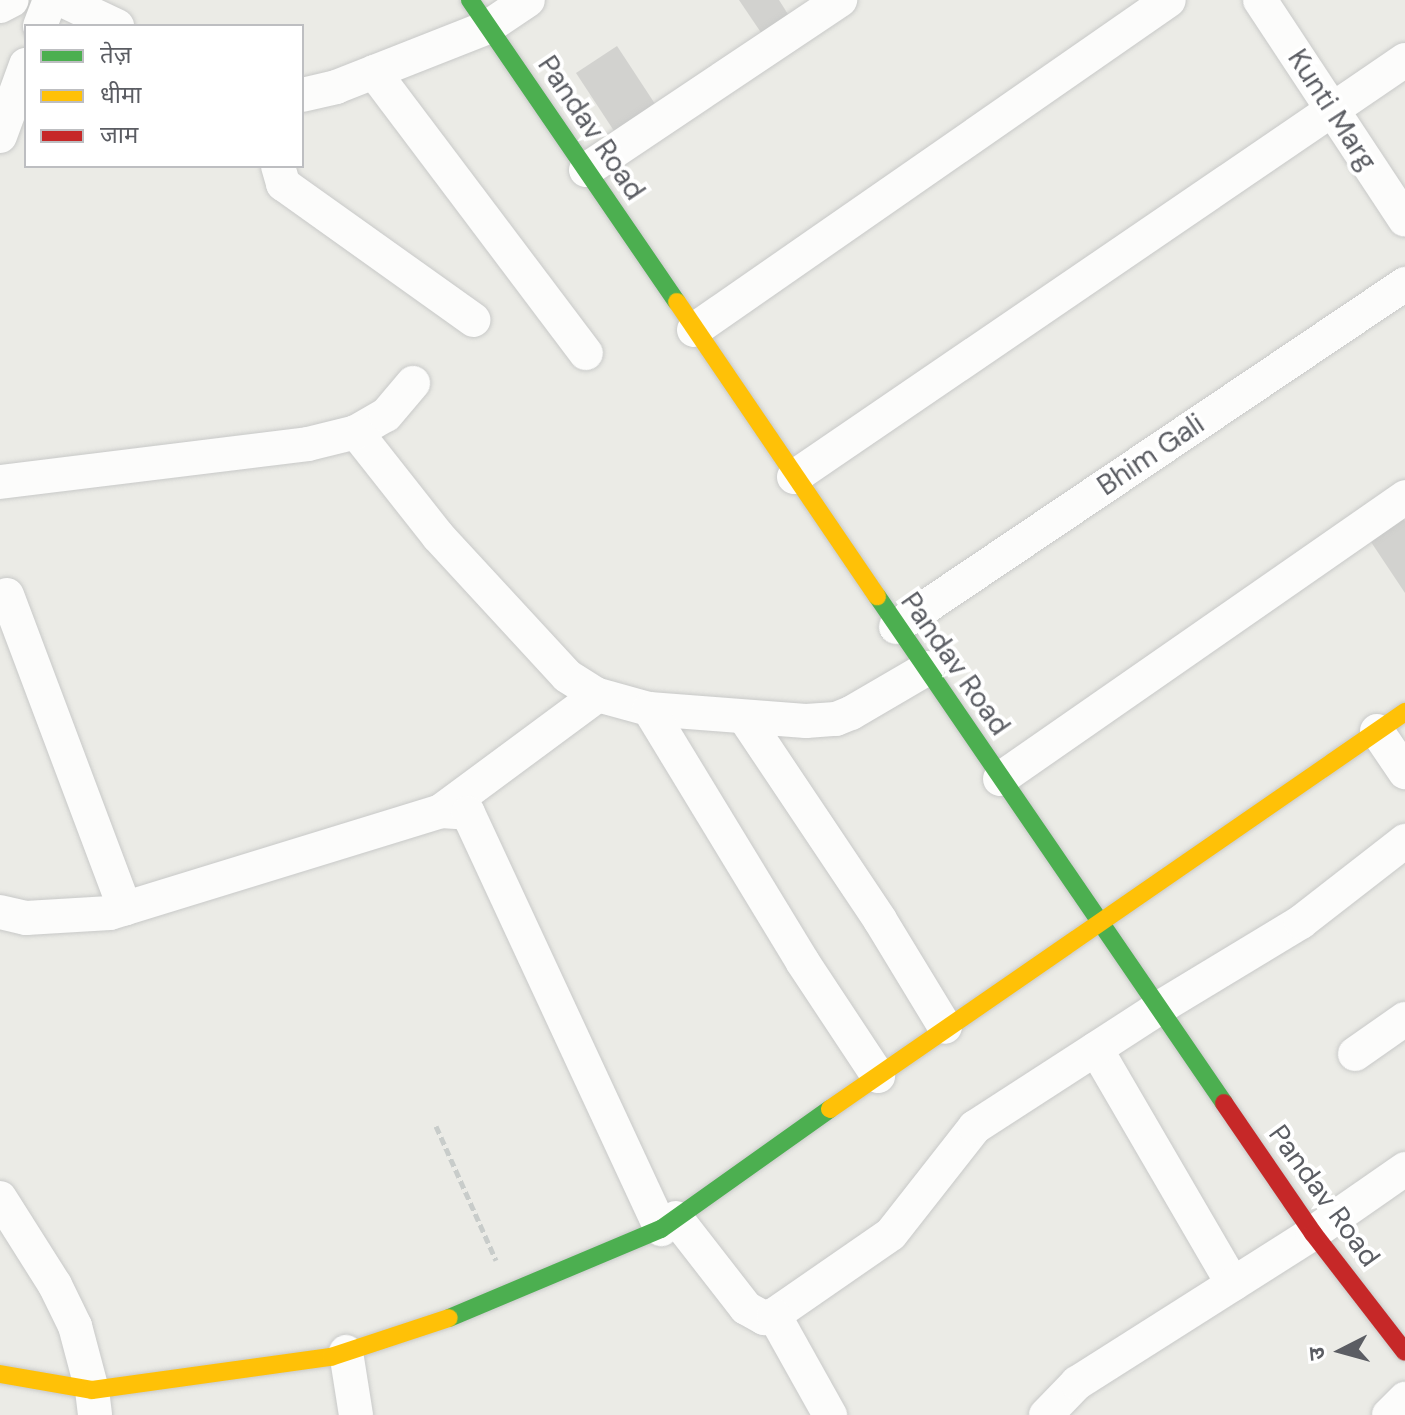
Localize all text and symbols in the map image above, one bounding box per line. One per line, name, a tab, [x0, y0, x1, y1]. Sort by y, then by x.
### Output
legend	[24, 24, 304, 168]
text: तेज़	[100, 39, 132, 70]
street label: Kunti Marg	[1280, 43, 1384, 177]
street label: Pandav Road	[531, 50, 651, 206]
text: धीमा	[100, 79, 142, 110]
text: जाम	[100, 119, 138, 150]
street label: Bhim Gali	[1091, 407, 1211, 503]
street label: Pandav Road	[893, 586, 1017, 742]
street label: Pandav Road	[1261, 1119, 1387, 1273]
north arrow	[1301, 1311, 1381, 1391]
text: उ	[1302, 1346, 1332, 1361]

